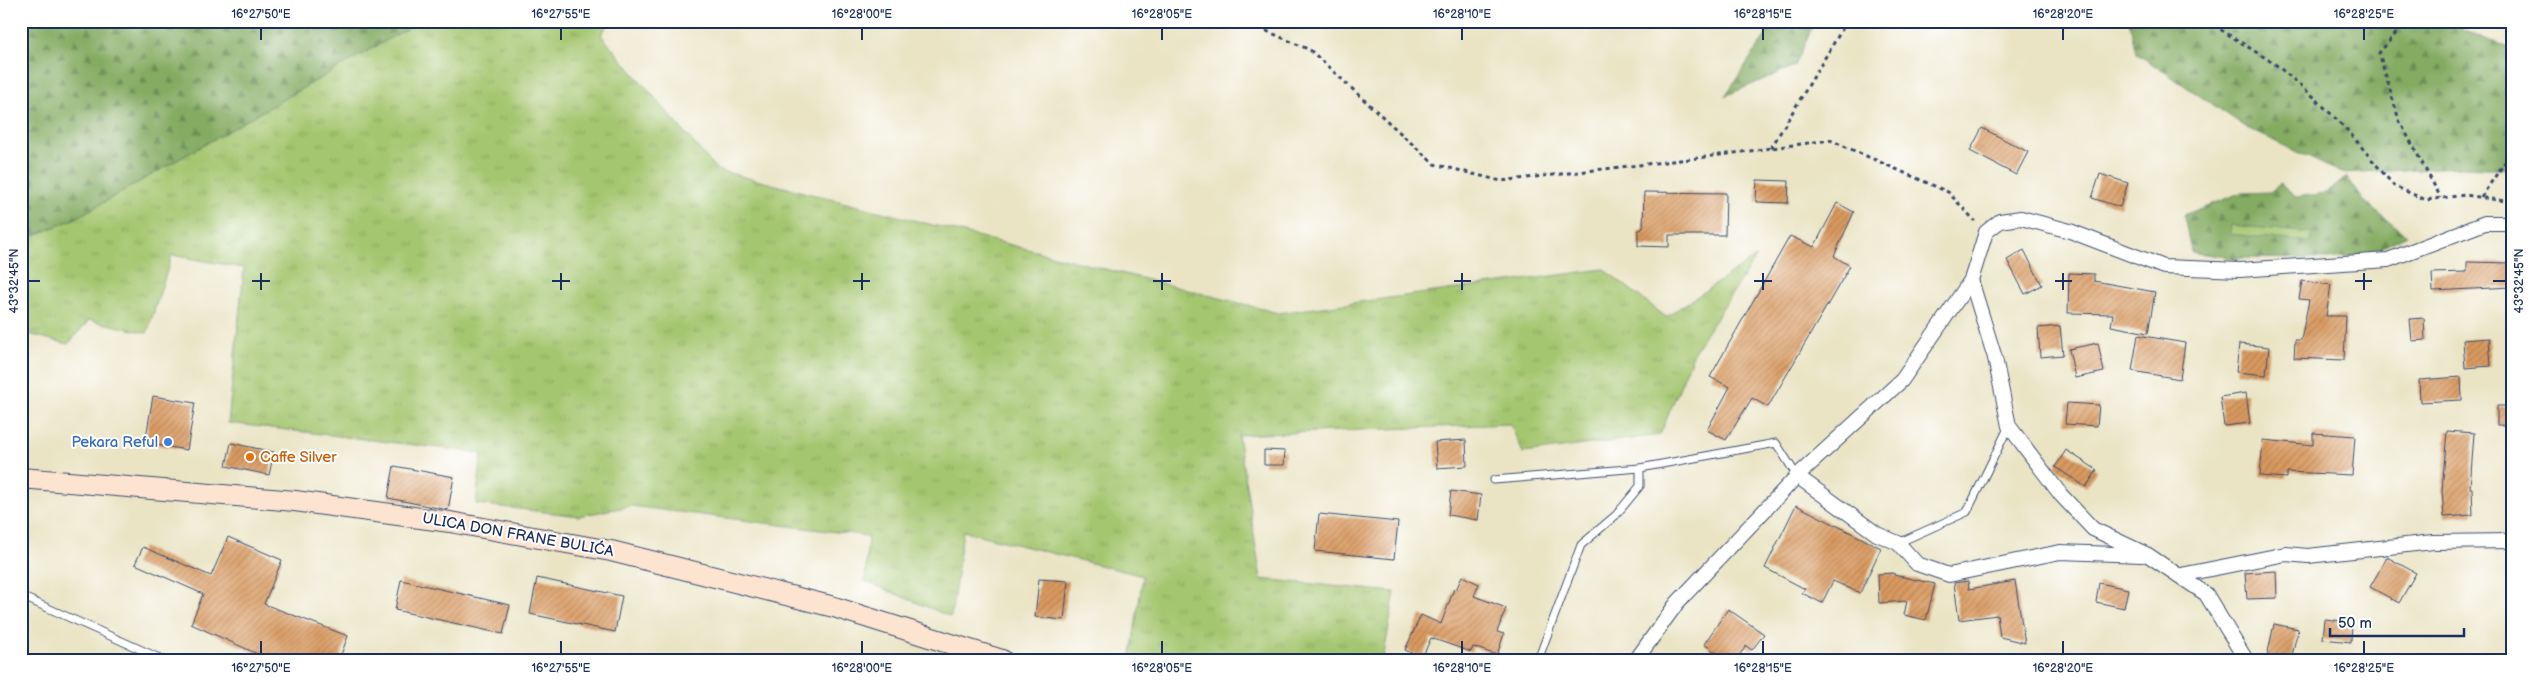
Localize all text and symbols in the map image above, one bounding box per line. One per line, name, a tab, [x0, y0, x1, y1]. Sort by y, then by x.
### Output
text: 16°27'50"E	[231, 7, 291, 22]
text: 16°27'55"E	[531, 7, 591, 22]
text: 16°28'00"E	[832, 7, 892, 22]
text: 16°28'05"E	[1132, 7, 1192, 22]
text: 16°28'10"E	[1433, 7, 1491, 22]
text: 16°28'15"E	[1734, 7, 1792, 22]
text: 16°28'20"E	[2033, 7, 2093, 22]
text: 16°28'25"E	[2334, 7, 2394, 22]
text: 43°32'45"N	[7, 249, 22, 313]
text: 43°32'45"N	[2512, 249, 2527, 313]
place label: Pekara Reful	[71, 433, 158, 452]
marker: Pekara Reful	[162, 436, 174, 448]
place label: Caffe Silver	[260, 448, 337, 467]
marker: Caffe Silver	[244, 451, 256, 463]
street label: ULICA DON FRANE BULIĆA	[421, 509, 616, 561]
scale bar	[2330, 606, 2464, 638]
text: 50 m	[2338, 614, 2372, 633]
text: 16°27'50"E	[231, 661, 291, 676]
text: 16°27'55"E	[531, 661, 591, 676]
text: 16°28'00"E	[832, 661, 892, 676]
text: 16°28'05"E	[1132, 661, 1192, 676]
text: 16°28'10"E	[1433, 661, 1491, 676]
text: 16°28'15"E	[1734, 661, 1792, 676]
text: 16°28'20"E	[2033, 661, 2093, 676]
text: 16°28'25"E	[2334, 661, 2394, 676]

